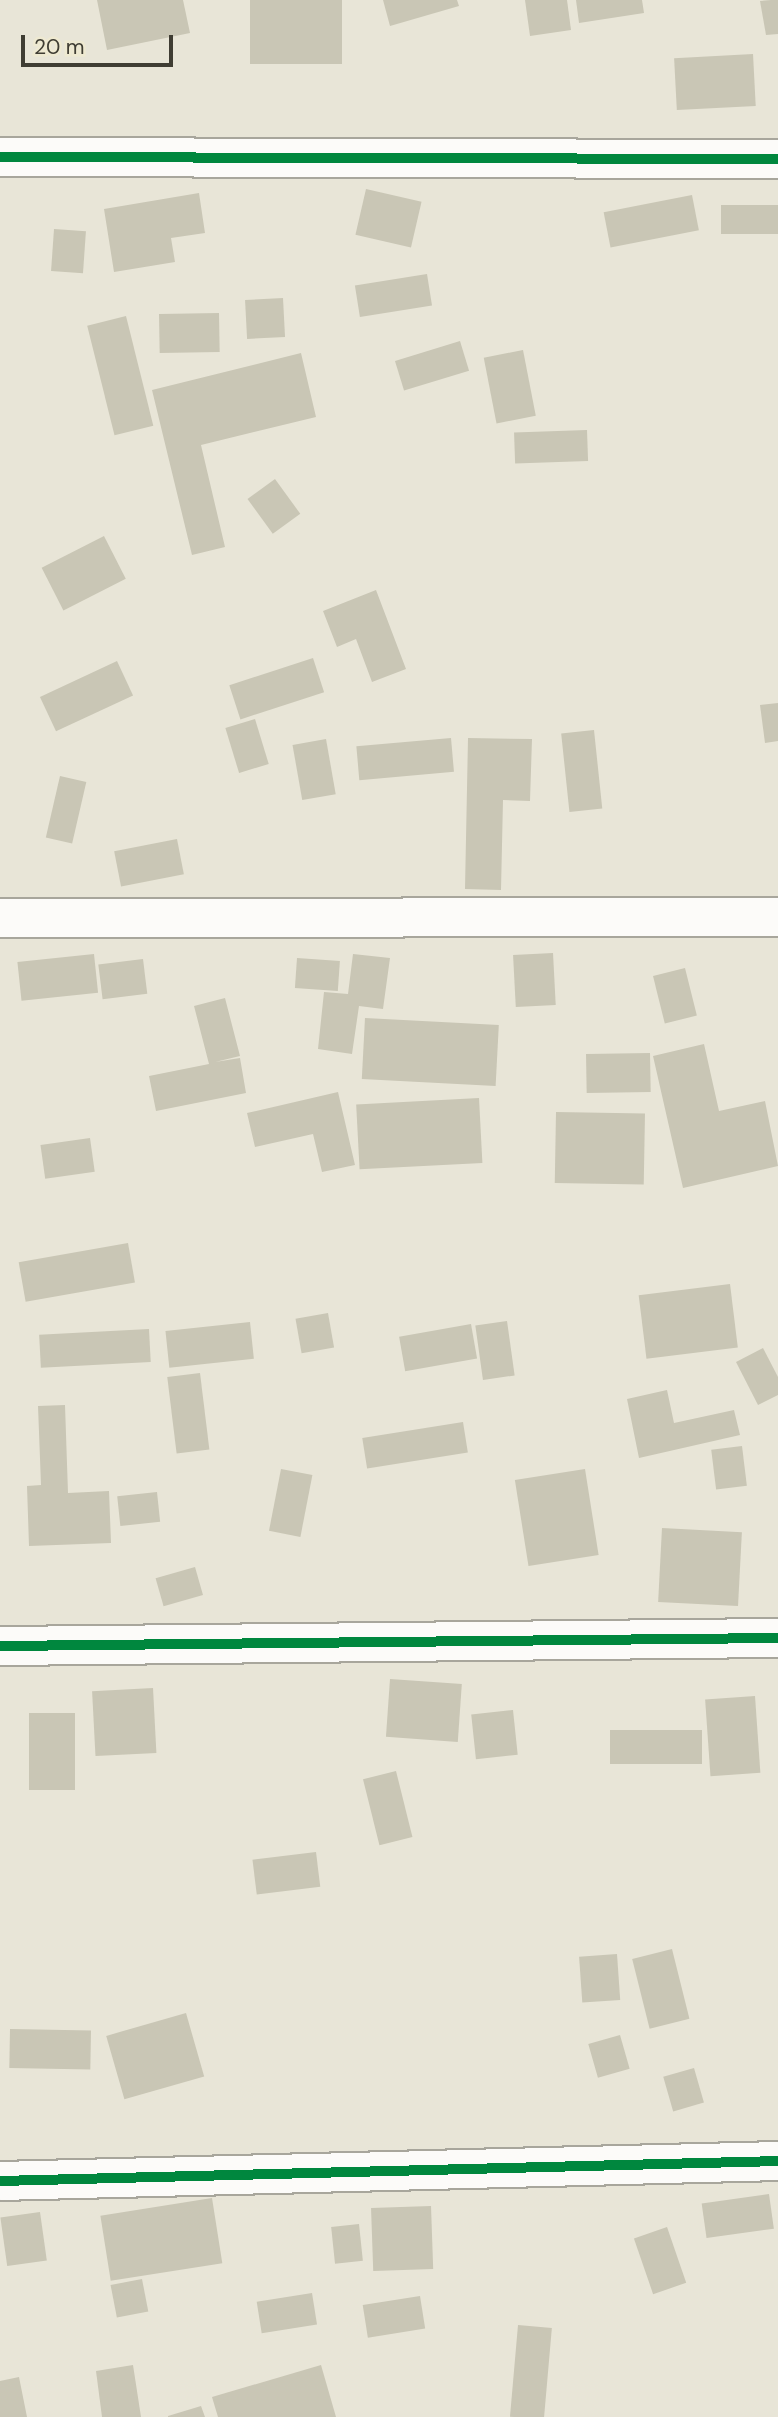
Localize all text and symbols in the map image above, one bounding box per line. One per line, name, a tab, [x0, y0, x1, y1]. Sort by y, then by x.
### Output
scale bar	[24, 21, 177, 65]
text: 20 m	[34, 33, 85, 61]

